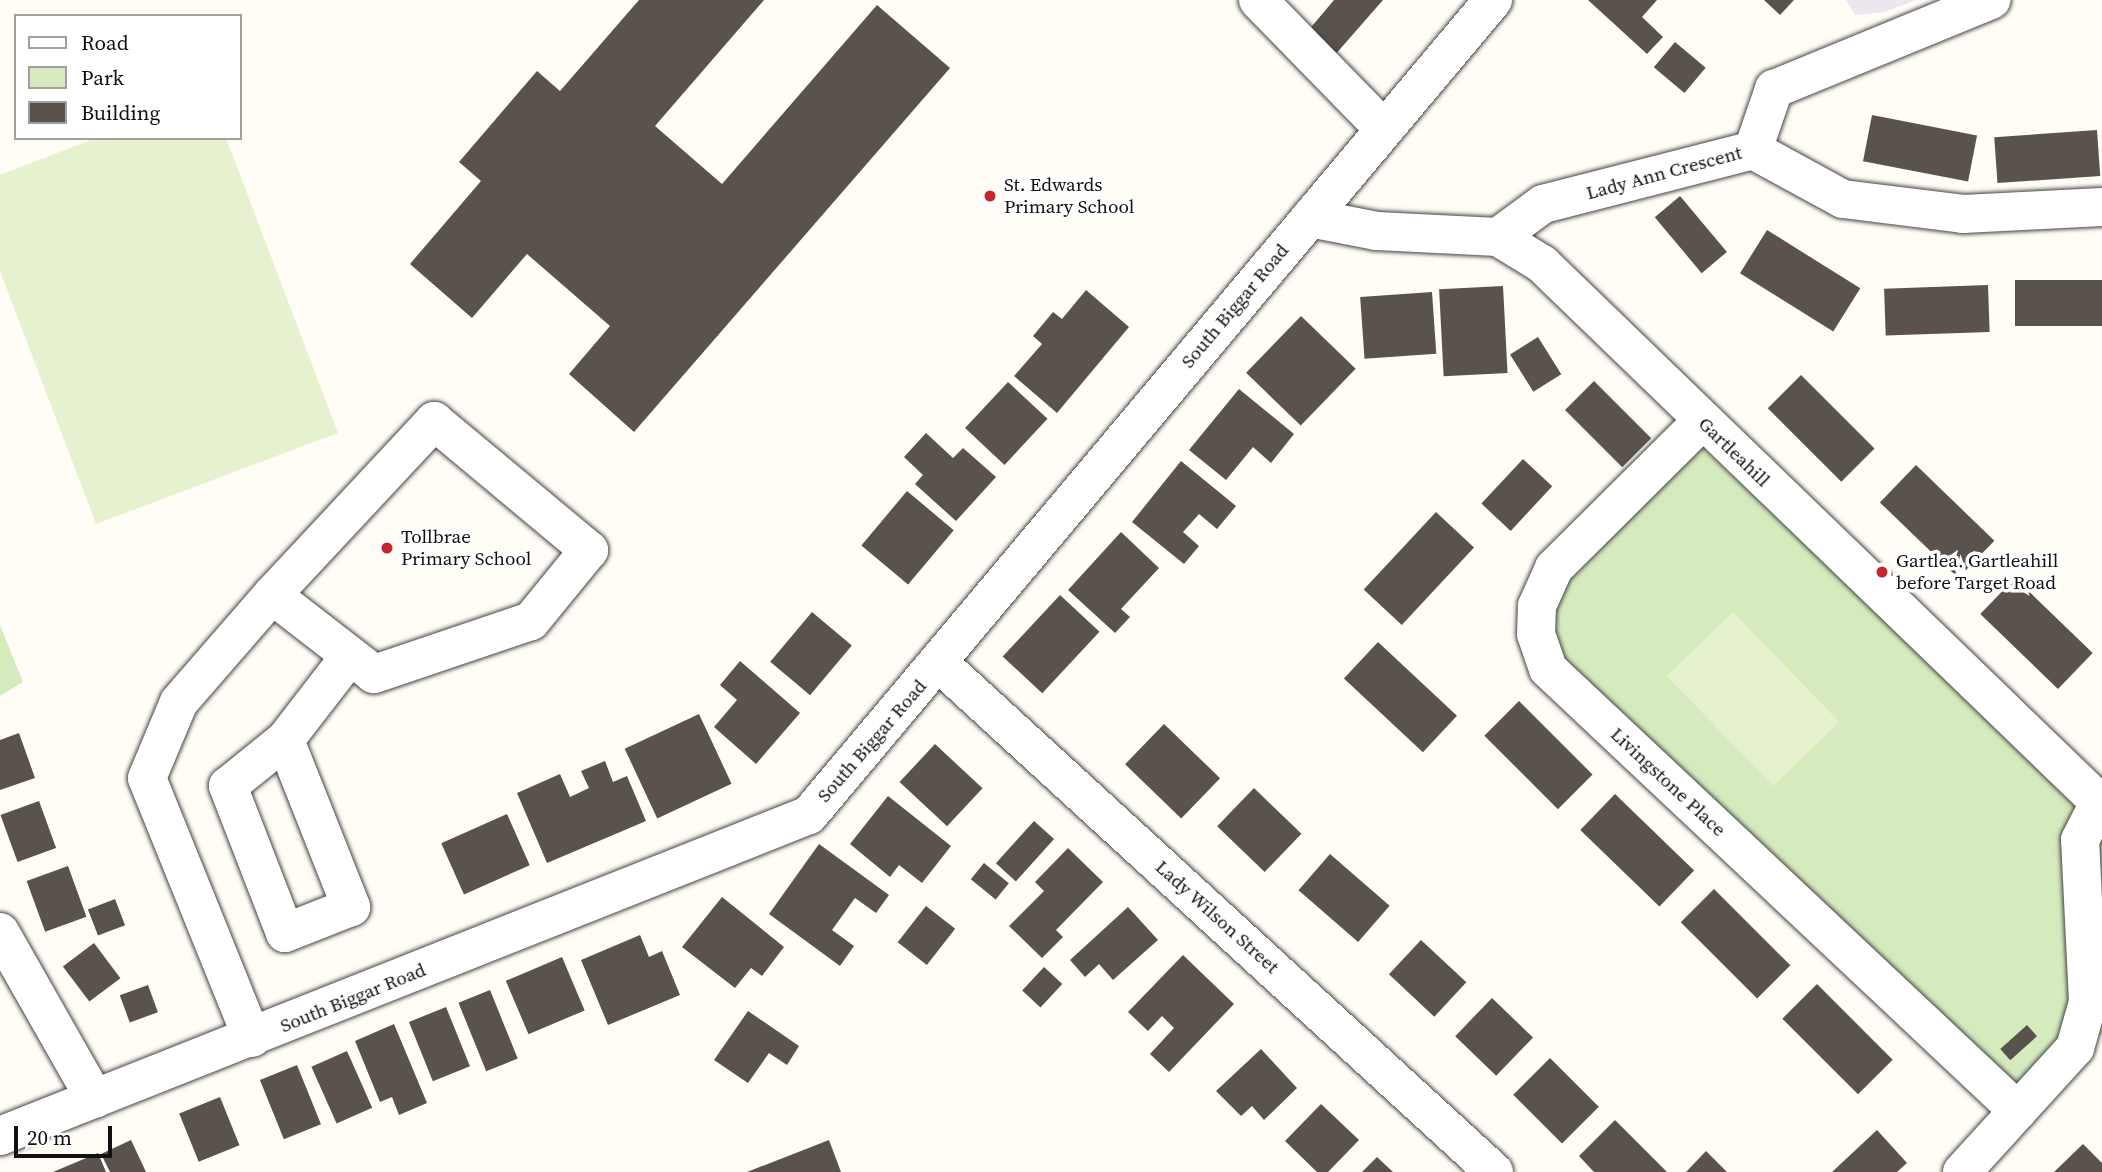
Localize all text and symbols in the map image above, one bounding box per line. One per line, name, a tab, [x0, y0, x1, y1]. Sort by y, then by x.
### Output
legend	[14, 14, 242, 140]
text: Road	[81, 28, 129, 57]
text: Park	[81, 63, 124, 92]
text: Building	[81, 98, 160, 127]
street label: Lady Ann Crescent	[1584, 141, 1744, 205]
place label: St. Edwards Primary School	[1004, 174, 1134, 218]
marker: St. Edwards Primary School	[982, 188, 998, 204]
street label: South Biggar Road	[1176, 239, 1294, 373]
street label: Gartleahill	[1694, 412, 1774, 492]
place label: Tollbrae Primary School	[401, 526, 531, 570]
marker: Tollbrae Primary School	[379, 540, 395, 556]
place label: Gartlea, Gartleahill before Target Road	[1896, 550, 2058, 594]
marker: Gartlea, Gartleahill before Target Road	[1874, 564, 1890, 580]
street label: South Biggar Road	[813, 675, 931, 807]
street label: Livingstone Place	[1606, 723, 1730, 841]
street label: Lady Wilson Street	[1150, 855, 1284, 979]
street label: South Biggar Road	[277, 958, 429, 1038]
scale bar	[18, 1112, 116, 1156]
text: 20 m	[27, 1123, 72, 1152]

